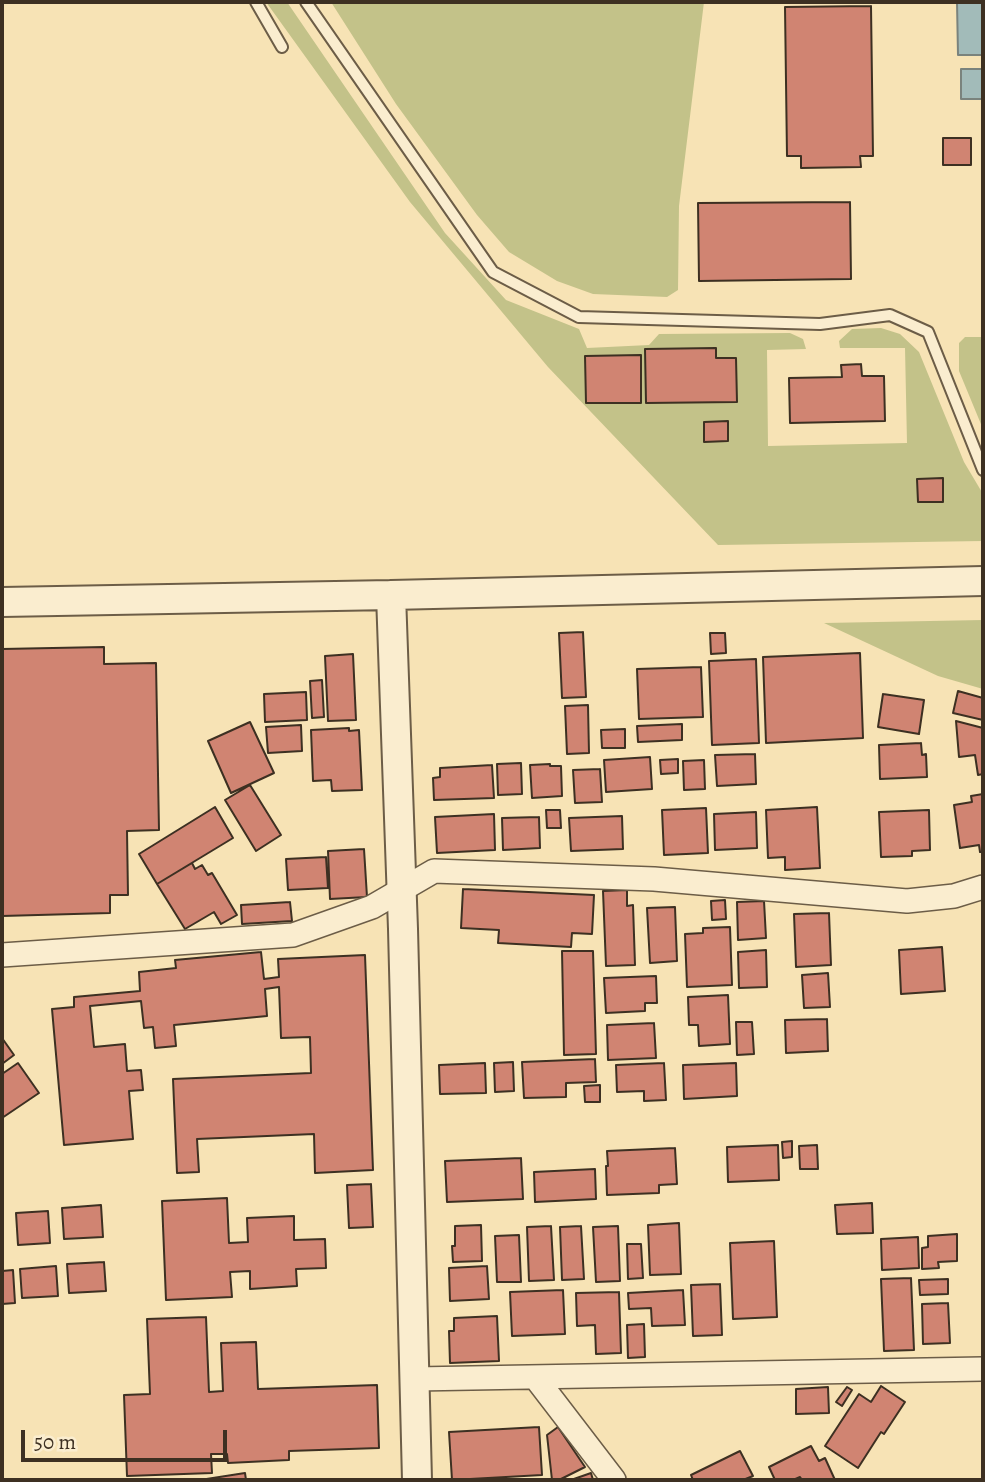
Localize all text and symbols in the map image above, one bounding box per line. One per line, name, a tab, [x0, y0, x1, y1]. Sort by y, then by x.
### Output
scale bar	[24, 1416, 231, 1460]
text: 50 m	[34, 1428, 76, 1456]

